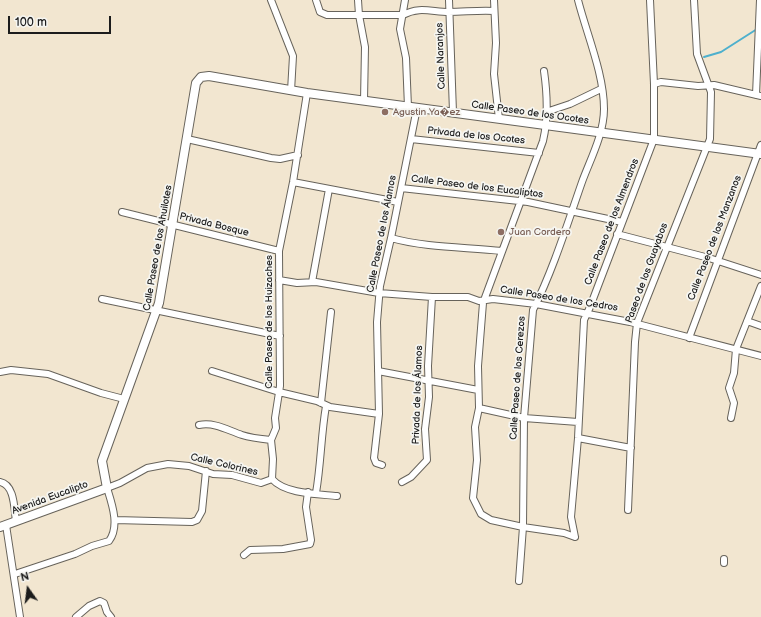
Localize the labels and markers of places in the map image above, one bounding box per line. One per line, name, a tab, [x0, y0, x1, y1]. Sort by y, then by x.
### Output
place label: Agustin Ya�ez	[393, 106, 460, 118]
marker: Agustin Ya�ez	[380, 107, 390, 117]
place label: Juan Cordero	[509, 226, 571, 238]
marker: Juan Cordero	[496, 227, 506, 237]

